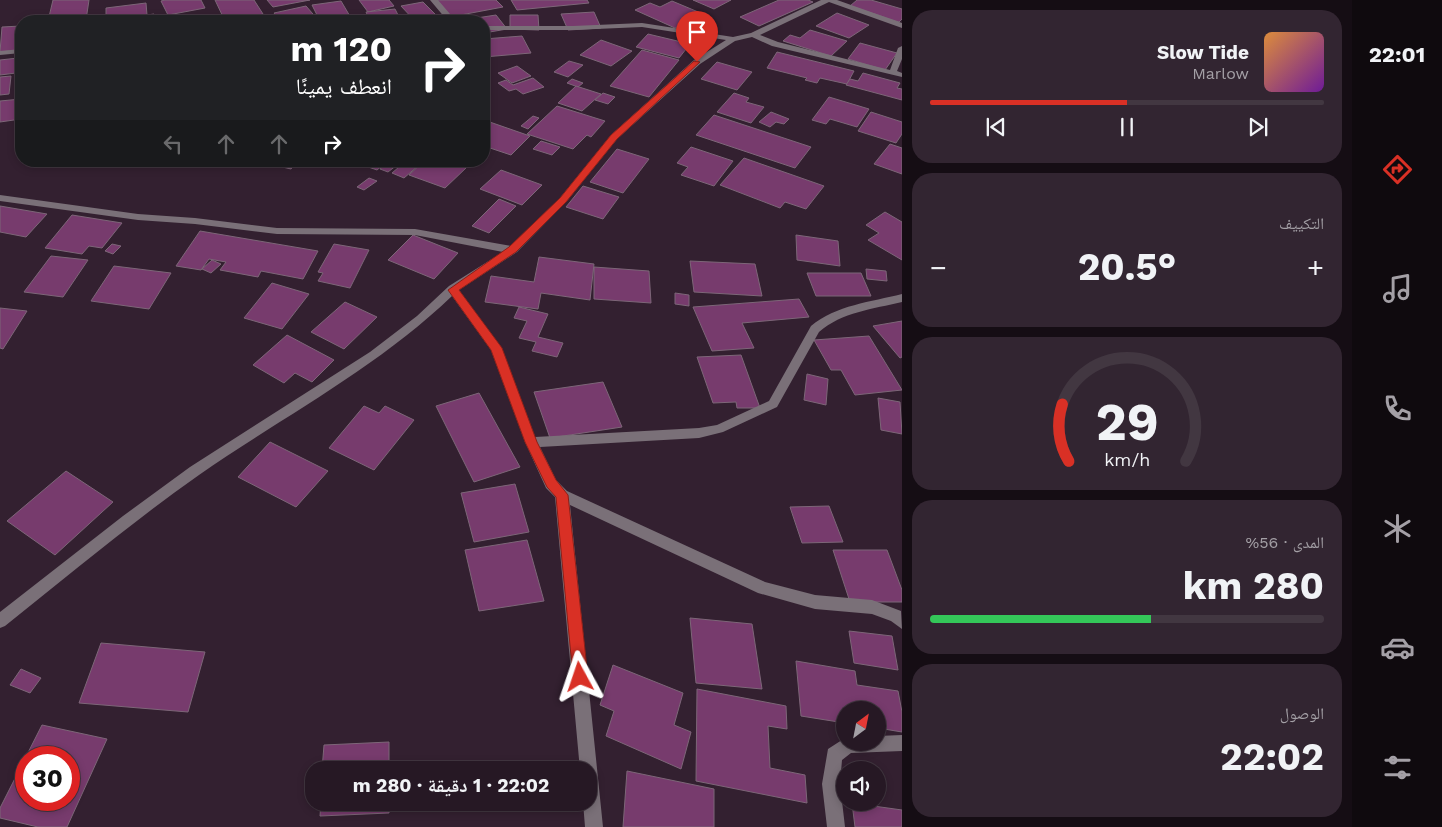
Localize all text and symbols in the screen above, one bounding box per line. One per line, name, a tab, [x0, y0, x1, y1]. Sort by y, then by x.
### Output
pin	[676, 11, 718, 62]
icon: arrive	[683, 18, 711, 46]
text: 120 m	[291, 28, 392, 70]
icon: right	[410, 35, 475, 100]
text: Slow Tide	[1157, 41, 1249, 64]
text: 22:01	[1369, 42, 1425, 67]
text: Marlow	[1192, 64, 1249, 83]
text: انعطف يمينًا	[296, 74, 392, 99]
icon: previous	[982, 113, 1010, 141]
icon: pause	[1113, 113, 1141, 141]
icon: next	[1244, 113, 1272, 141]
icon: left	[159, 130, 187, 158]
icon: ahead	[212, 130, 240, 158]
icon: ahead	[265, 130, 293, 158]
icon: right	[318, 130, 346, 158]
icon: directions	[1380, 152, 1415, 187]
text: التكييف	[1279, 214, 1324, 233]
text: 20.5°	[1078, 245, 1176, 289]
text: −	[930, 251, 947, 284]
text: +	[1307, 251, 1324, 284]
icon: music	[1380, 271, 1415, 306]
icon: phone	[1380, 391, 1415, 426]
text: 29	[1095, 392, 1159, 453]
text: km/h	[1104, 449, 1150, 470]
icon: climate	[1380, 511, 1415, 546]
text: المدى · 56%	[1245, 533, 1324, 552]
text: 280 km	[1183, 564, 1324, 608]
icon: car	[1380, 630, 1415, 665]
position arrow	[553, 650, 605, 702]
north arrow	[836, 701, 886, 751]
map controls	[836, 701, 886, 811]
text: الوصول	[1280, 704, 1324, 723]
text: 22:02	[1220, 735, 1324, 779]
speed limit sign: 30	[15, 746, 80, 811]
icon: filters	[1380, 750, 1415, 785]
button: sound	[836, 761, 886, 811]
text: 22:02 · 1 دقيقة · 280 m	[353, 774, 549, 797]

